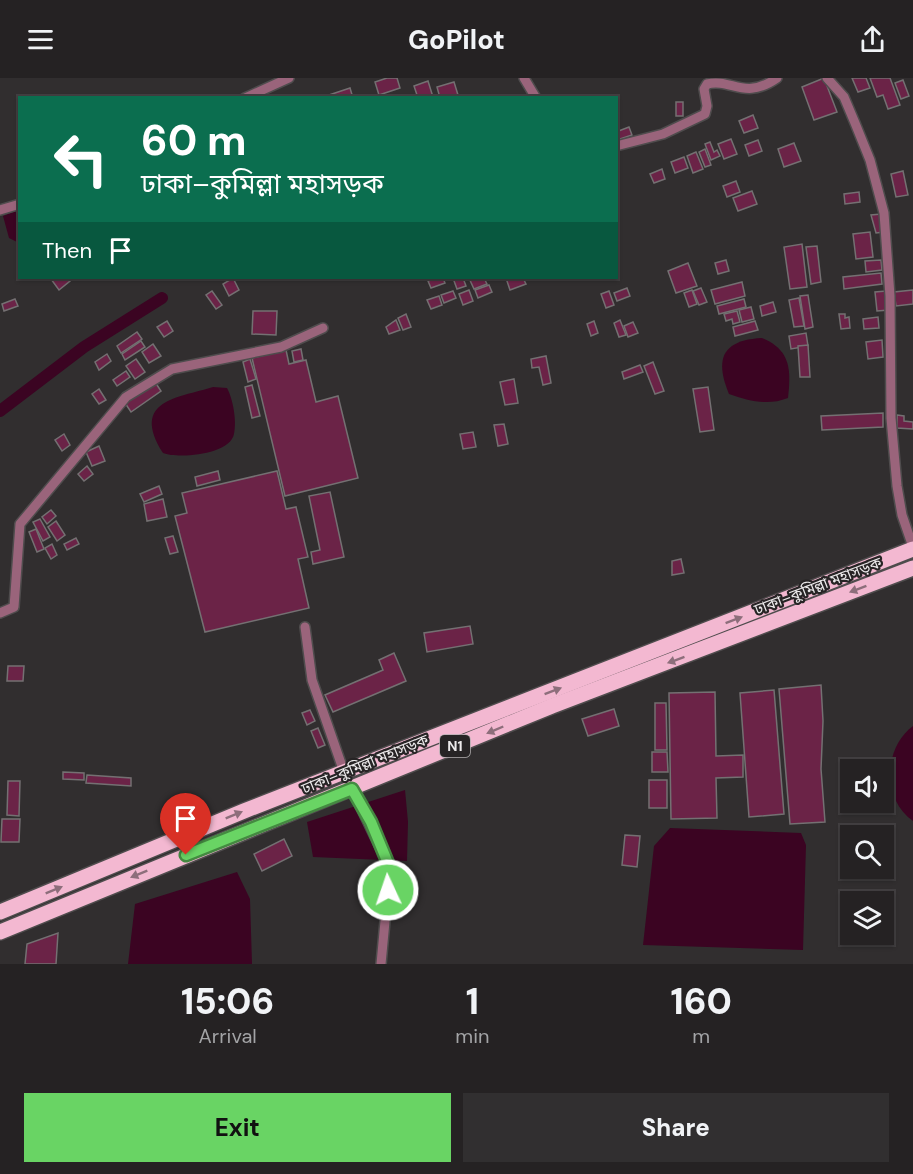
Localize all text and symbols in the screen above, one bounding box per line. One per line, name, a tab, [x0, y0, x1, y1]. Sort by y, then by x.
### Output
text: GoPilot	[408, 22, 505, 57]
icon: menu	[24, 23, 57, 56]
icon: share	[856, 23, 889, 56]
text: 60 m	[141, 113, 247, 168]
icon: left	[42, 120, 120, 198]
text: ঢাকা–কুমিল্লা মহাসড়ক	[141, 166, 384, 201]
icon: arrive	[104, 234, 137, 267]
text: Then	[42, 236, 92, 265]
street label: ঢাকা–কুমিল্লা মহাসড়ক	[751, 552, 885, 620]
one-way arrow	[849, 585, 867, 595]
one-way arrow	[726, 615, 744, 625]
one-way arrow	[667, 655, 685, 665]
one-way arrow	[544, 685, 562, 695]
one-way arrow	[485, 725, 503, 735]
street label: ঢাকা–কুমিল্লা মহাসড়ক	[298, 729, 432, 799]
road number: N1	[440, 735, 470, 757]
map controls	[840, 759, 894, 945]
button: sound	[840, 759, 894, 813]
pin	[160, 793, 211, 855]
icon: arrive	[169, 802, 202, 835]
one-way arrow	[226, 810, 244, 820]
button: search	[840, 825, 894, 879]
position arrow	[356, 858, 420, 922]
one-way arrow	[129, 869, 147, 879]
one-way arrow	[45, 885, 63, 894]
button: layers	[840, 891, 894, 945]
text: 15:06	[181, 978, 274, 1025]
text: 1	[466, 978, 479, 1025]
text: 160	[670, 978, 732, 1025]
text: Arrival	[199, 1023, 257, 1049]
text: min	[455, 1023, 489, 1049]
text: m	[692, 1023, 710, 1049]
button: Exit	[24, 1093, 451, 1162]
button: Share	[463, 1093, 889, 1162]

